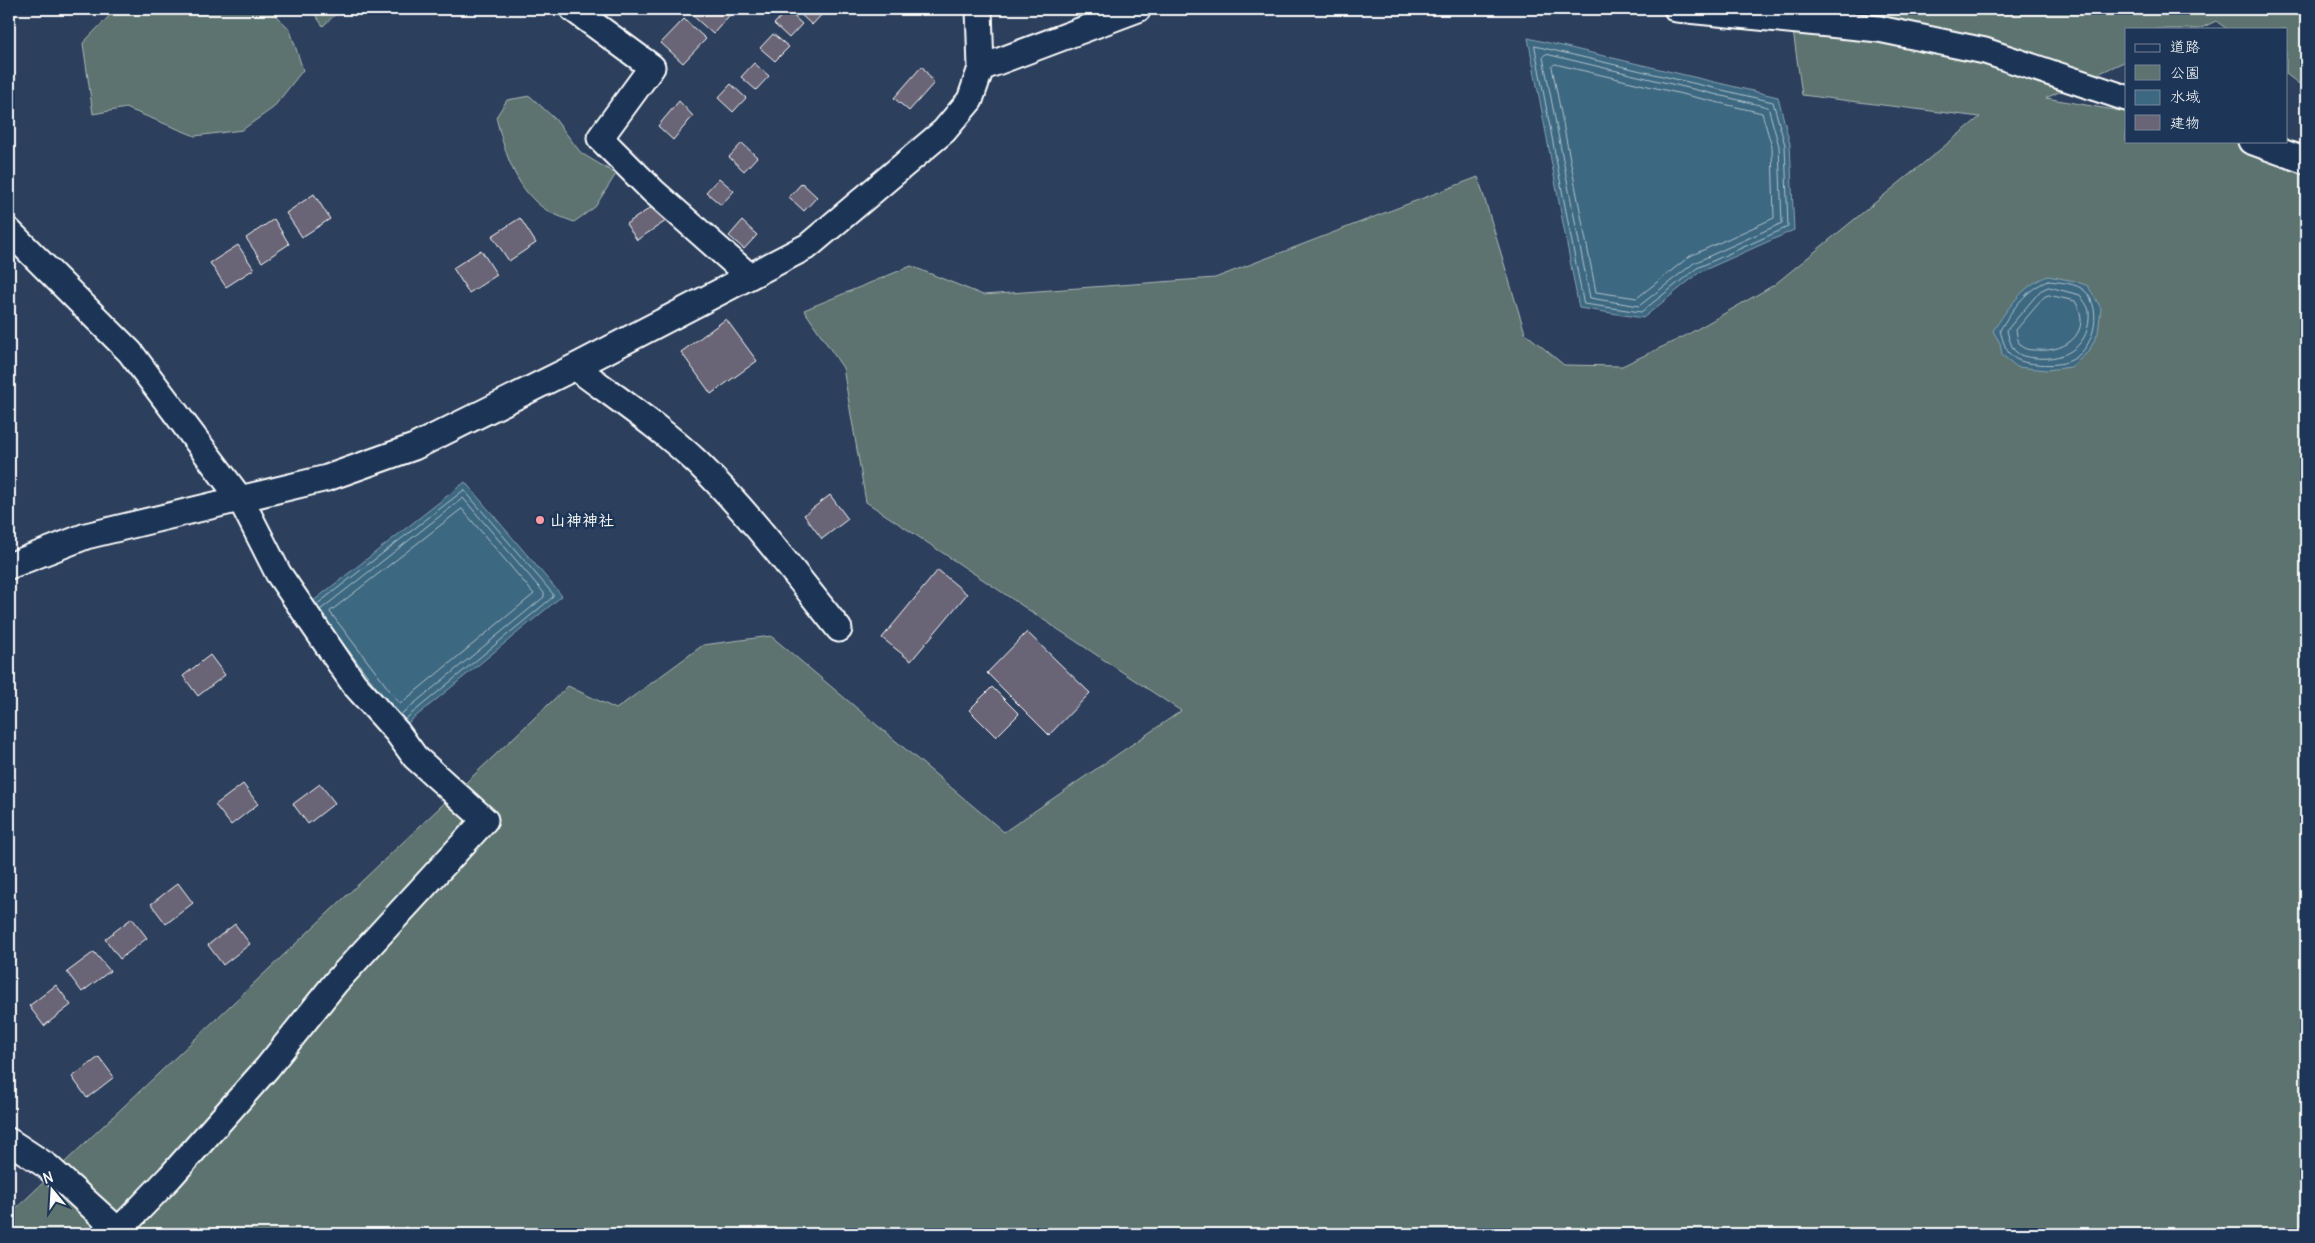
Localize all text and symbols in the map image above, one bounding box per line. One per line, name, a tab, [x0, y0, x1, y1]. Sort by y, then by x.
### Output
legend	[2125, 28, 2288, 142]
text: 道路	[2170, 37, 2200, 56]
text: 公園	[2170, 63, 2200, 82]
text: 水域	[2170, 87, 2200, 106]
text: 建物	[2170, 113, 2200, 132]
place label: 山神神社	[550, 510, 614, 530]
marker: 山神神社	[534, 514, 546, 526]
north arrow	[28, 1166, 78, 1216]
text: N	[41, 1168, 55, 1188]

